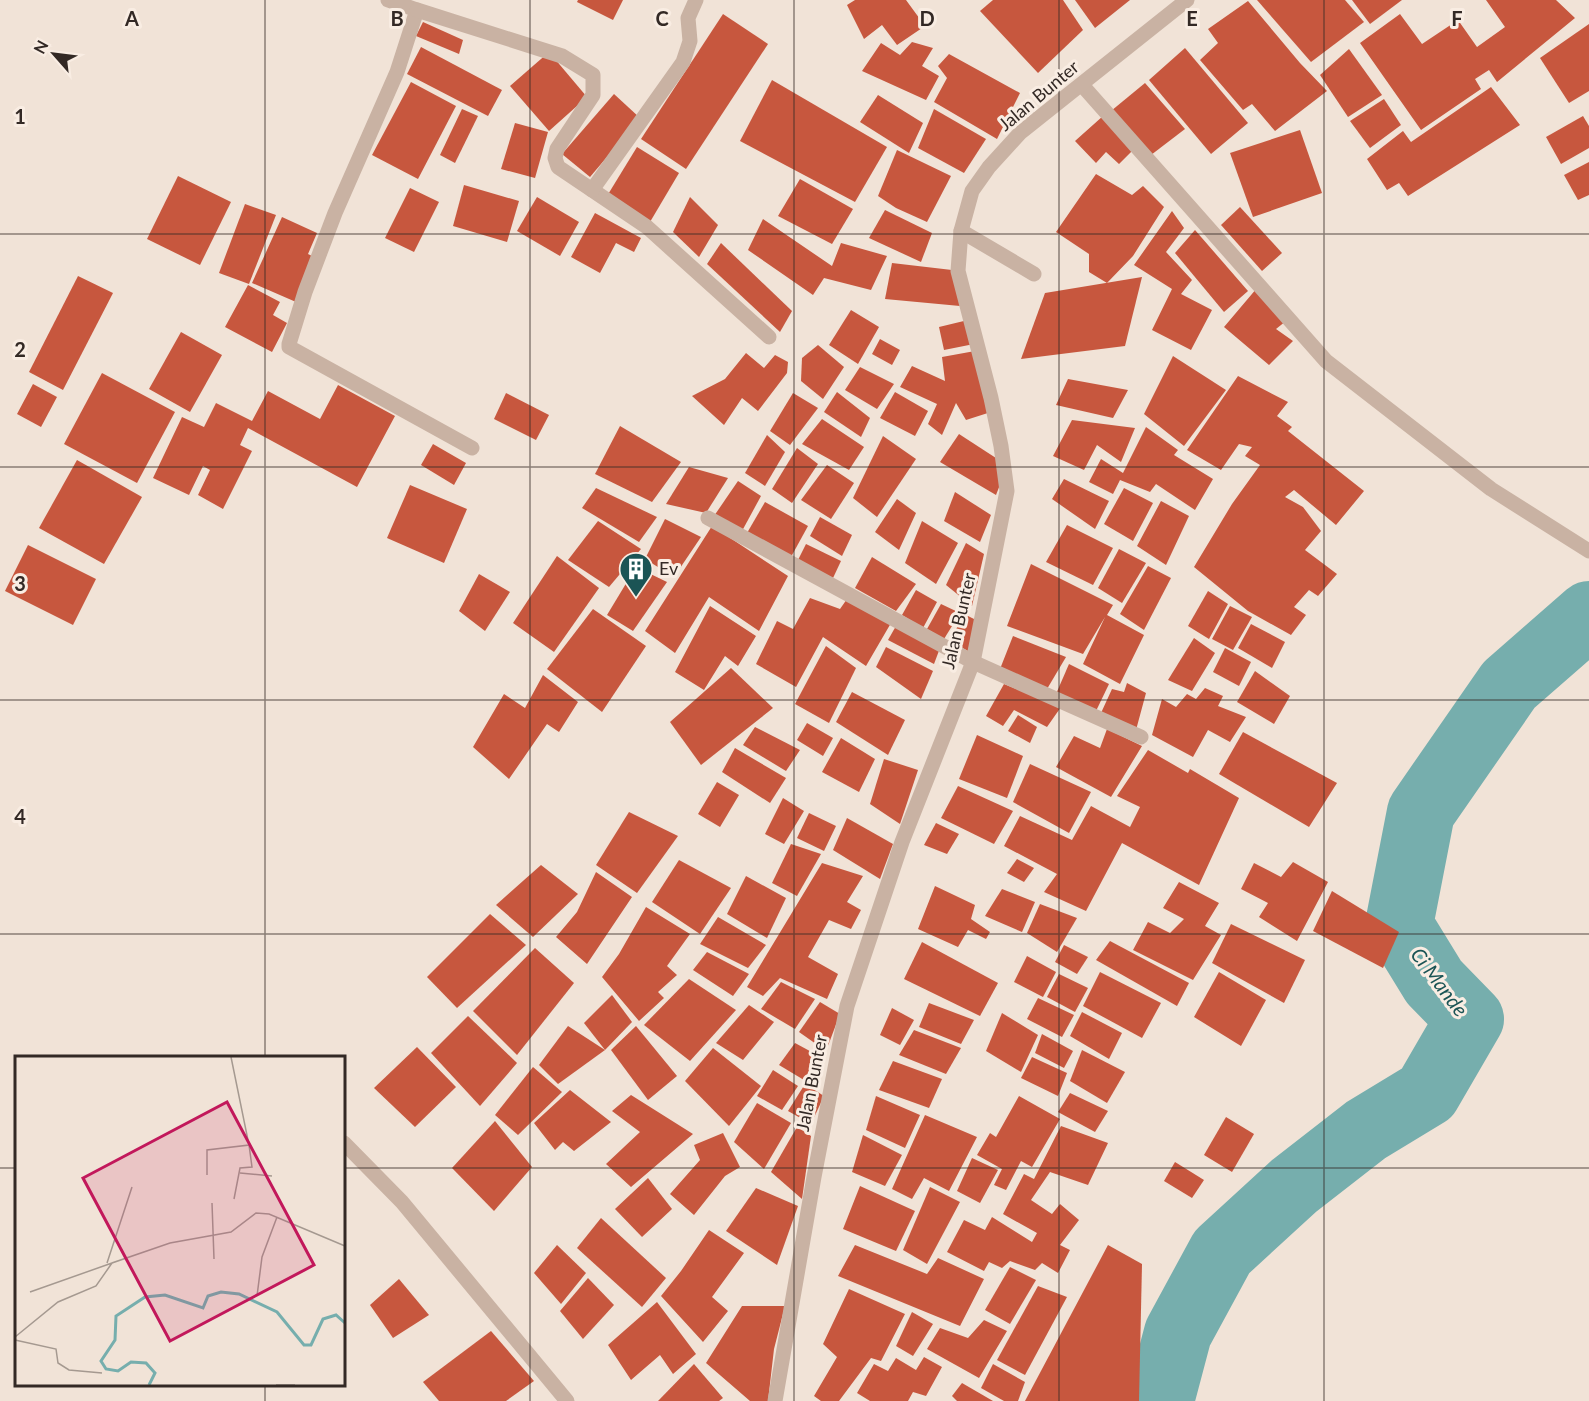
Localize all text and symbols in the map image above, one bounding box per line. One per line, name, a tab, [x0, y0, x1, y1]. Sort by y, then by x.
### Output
text: A	[124, 6, 139, 30]
text: B	[390, 6, 404, 30]
text: C	[655, 6, 669, 30]
text: D	[919, 6, 935, 30]
text: E	[1186, 6, 1198, 30]
text: F	[1451, 6, 1463, 30]
north arrow	[24, 24, 84, 84]
text: N	[29, 37, 52, 57]
street label: Jalan Bunter	[994, 55, 1083, 135]
text: 1	[14, 104, 26, 128]
text: 2	[14, 337, 26, 361]
building icon: Ev	[618, 551, 654, 598]
place label: Ev	[659, 557, 679, 579]
street label: Jalan Bunter	[936, 570, 980, 671]
text: 3	[14, 571, 26, 595]
text: 4	[14, 804, 26, 828]
water label: Ci Mande	[1406, 942, 1473, 1020]
street label: Jalan Bunter	[791, 1032, 831, 1133]
inset map	[15, 1056, 345, 1386]

